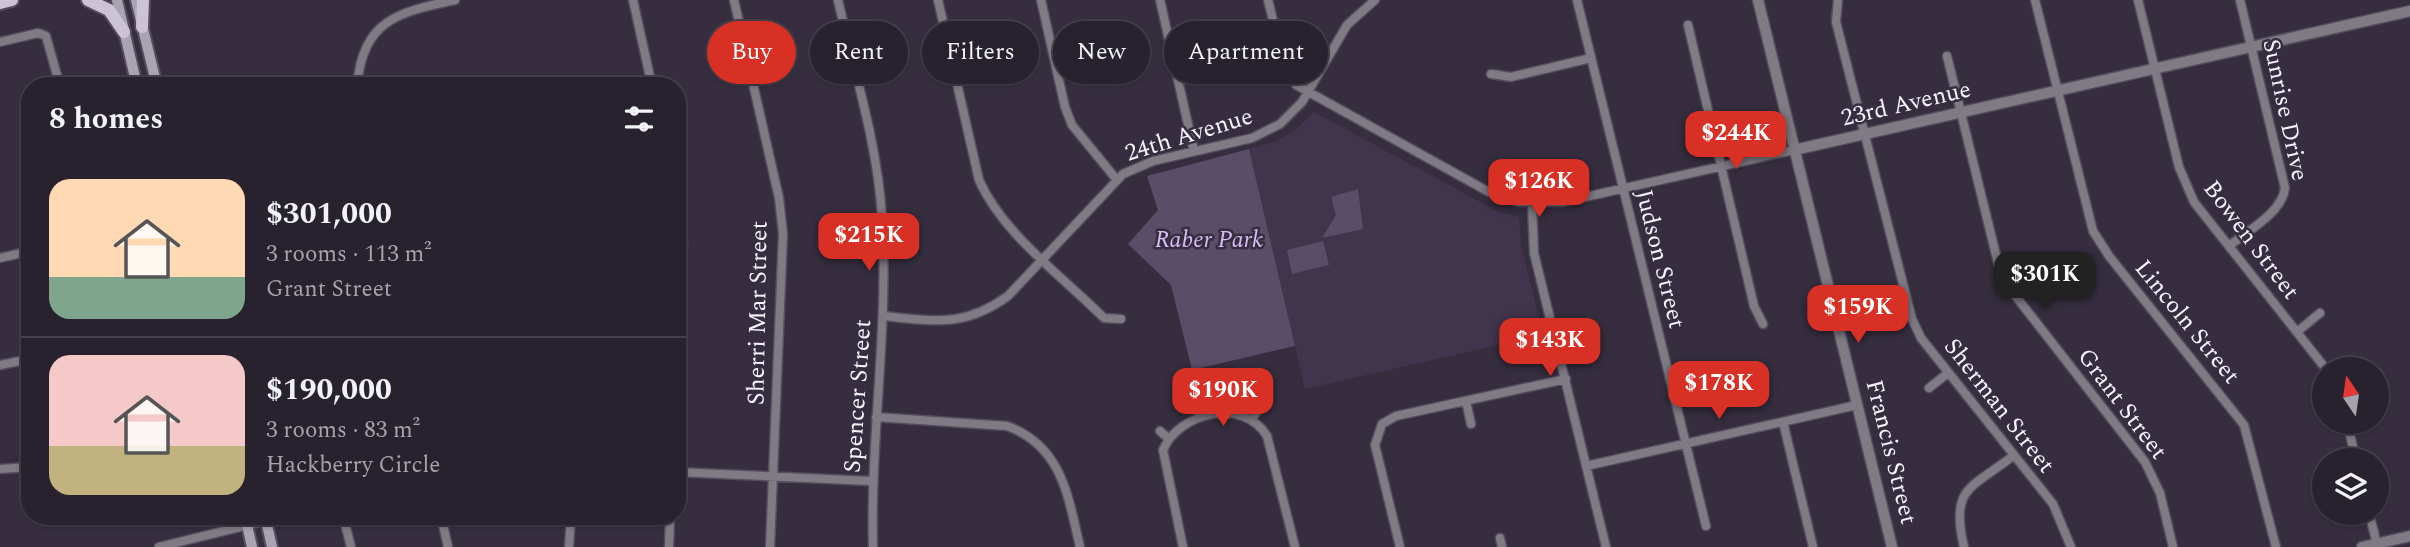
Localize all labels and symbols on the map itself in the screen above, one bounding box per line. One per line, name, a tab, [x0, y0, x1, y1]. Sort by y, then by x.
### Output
street label: Sunrise Drive	[2252, 36, 2318, 184]
street label: 23rd Avenue	[1838, 72, 1974, 136]
street label: 24th Avenue	[1121, 99, 1257, 171]
pin: $244K	[1687, 111, 1785, 171]
pin: $126K	[1490, 160, 1588, 219]
street label: Bowen Street	[2194, 173, 2308, 307]
street label: Judson Street	[1625, 186, 1695, 332]
pin: $215K	[820, 214, 918, 273]
street label: Sherri Mar Street	[738, 221, 778, 405]
park label: Raber Park	[1155, 222, 1263, 258]
pin: $301K	[1996, 252, 2094, 312]
street label: Lincoln Street	[2125, 252, 2249, 392]
pin: $159K	[1809, 286, 1907, 345]
street label: Spencer Street	[835, 318, 881, 474]
pin: $143K	[1501, 318, 1599, 378]
street label: Sherman Street	[1935, 331, 2063, 481]
street label: Grant Street	[2068, 341, 2176, 467]
north arrow	[2312, 357, 2389, 434]
pin: $178K	[1670, 362, 1768, 421]
pin: $190K	[1174, 368, 1272, 428]
street label: Francis Street	[1856, 376, 1926, 528]

